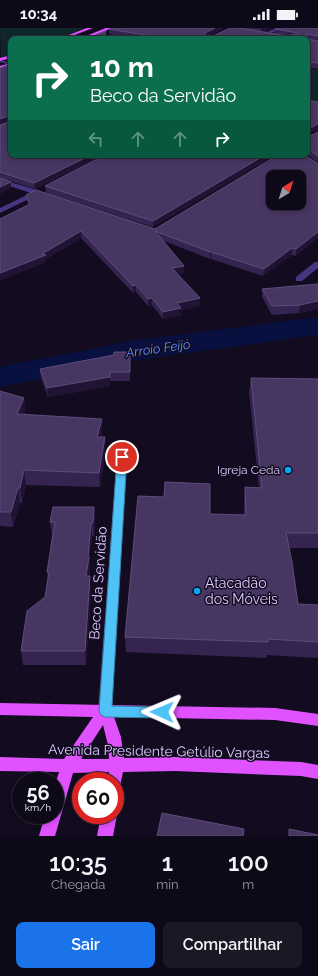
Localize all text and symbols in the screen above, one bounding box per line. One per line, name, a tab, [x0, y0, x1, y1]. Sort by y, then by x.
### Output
text: 10:34	[20, 5, 57, 23]
text: 10 m	[90, 51, 154, 84]
icon: right	[24, 52, 76, 104]
text: Beco da Servidão	[90, 85, 236, 106]
icon: left	[85, 128, 107, 150]
icon: ahead	[127, 128, 149, 150]
icon: ahead	[169, 128, 191, 150]
icon: right	[211, 128, 233, 150]
north arrow	[266, 170, 306, 210]
map controls	[266, 170, 306, 210]
water label: Arroio Feijó	[124, 337, 191, 361]
pin	[105, 440, 139, 474]
icon: arrive	[111, 446, 133, 468]
place label: Igreja Ceda	[217, 463, 280, 477]
marker: Igreja Ceda	[283, 465, 293, 475]
street label: Beco da Servidão	[86, 526, 110, 640]
place label: Atacadão dos Móveis	[205, 575, 278, 607]
marker: Atacadão dos Móveis	[192, 586, 202, 596]
position arrow	[141, 691, 183, 733]
street label: Avenida Presidente Getúlio Vargas	[48, 741, 270, 761]
speed limit sign: 60	[72, 772, 124, 824]
text: 56	[26, 781, 50, 805]
text: km/h	[25, 802, 51, 813]
text: 10:35	[49, 848, 107, 877]
text: 1	[162, 848, 173, 877]
text: 100	[228, 848, 269, 877]
text: Chegada	[51, 877, 105, 892]
text: min	[156, 877, 179, 892]
text: m	[242, 877, 254, 892]
button: Sair	[16, 922, 155, 968]
button: Compartilhar	[163, 922, 302, 968]

